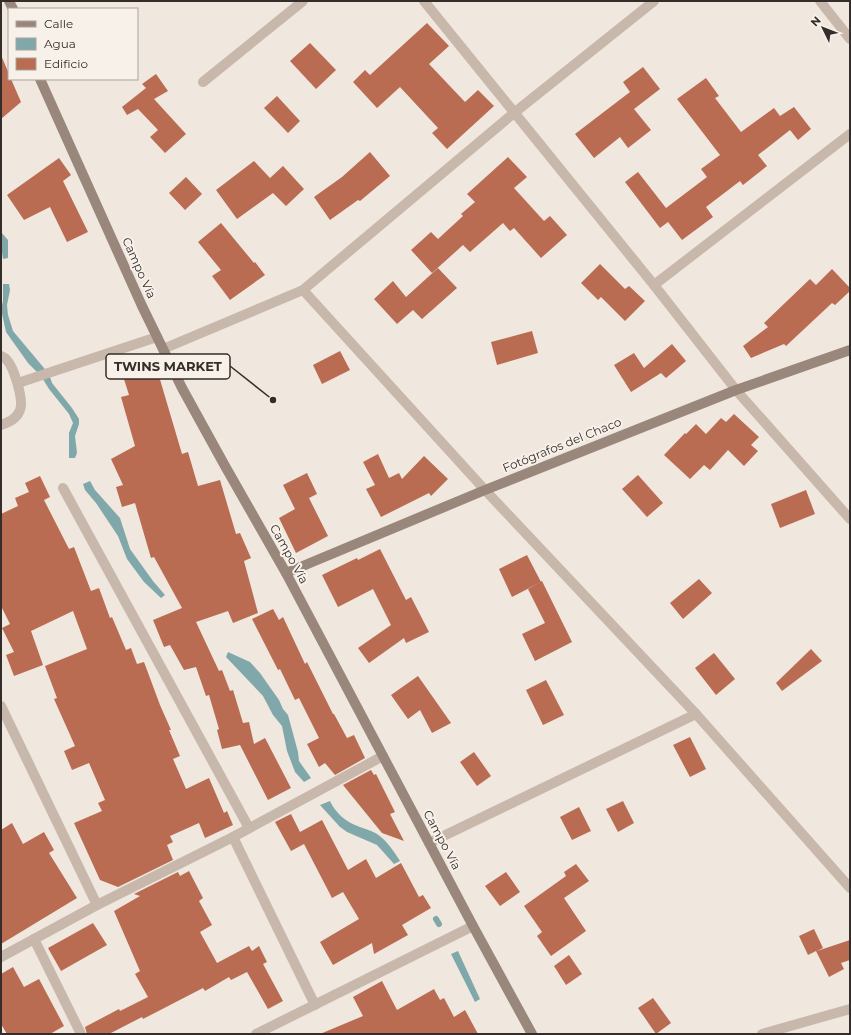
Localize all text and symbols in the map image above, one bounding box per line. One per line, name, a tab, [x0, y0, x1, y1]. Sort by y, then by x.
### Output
legend	[8, 8, 138, 80]
north arrow	[803, 8, 843, 48]
text: N	[808, 13, 824, 29]
text: Calle	[44, 16, 73, 31]
text: Agua	[44, 36, 76, 51]
text: Edificio	[44, 56, 88, 71]
street label: Campo Vía	[119, 235, 160, 301]
callout: TWINS MARKET	[106, 354, 230, 379]
text: TWINS MARKET	[114, 358, 222, 374]
street label: Fotógrafos del Chaco	[500, 414, 623, 475]
street label: Campo Vía	[267, 521, 312, 586]
street label: Campo Vía	[420, 807, 464, 872]

